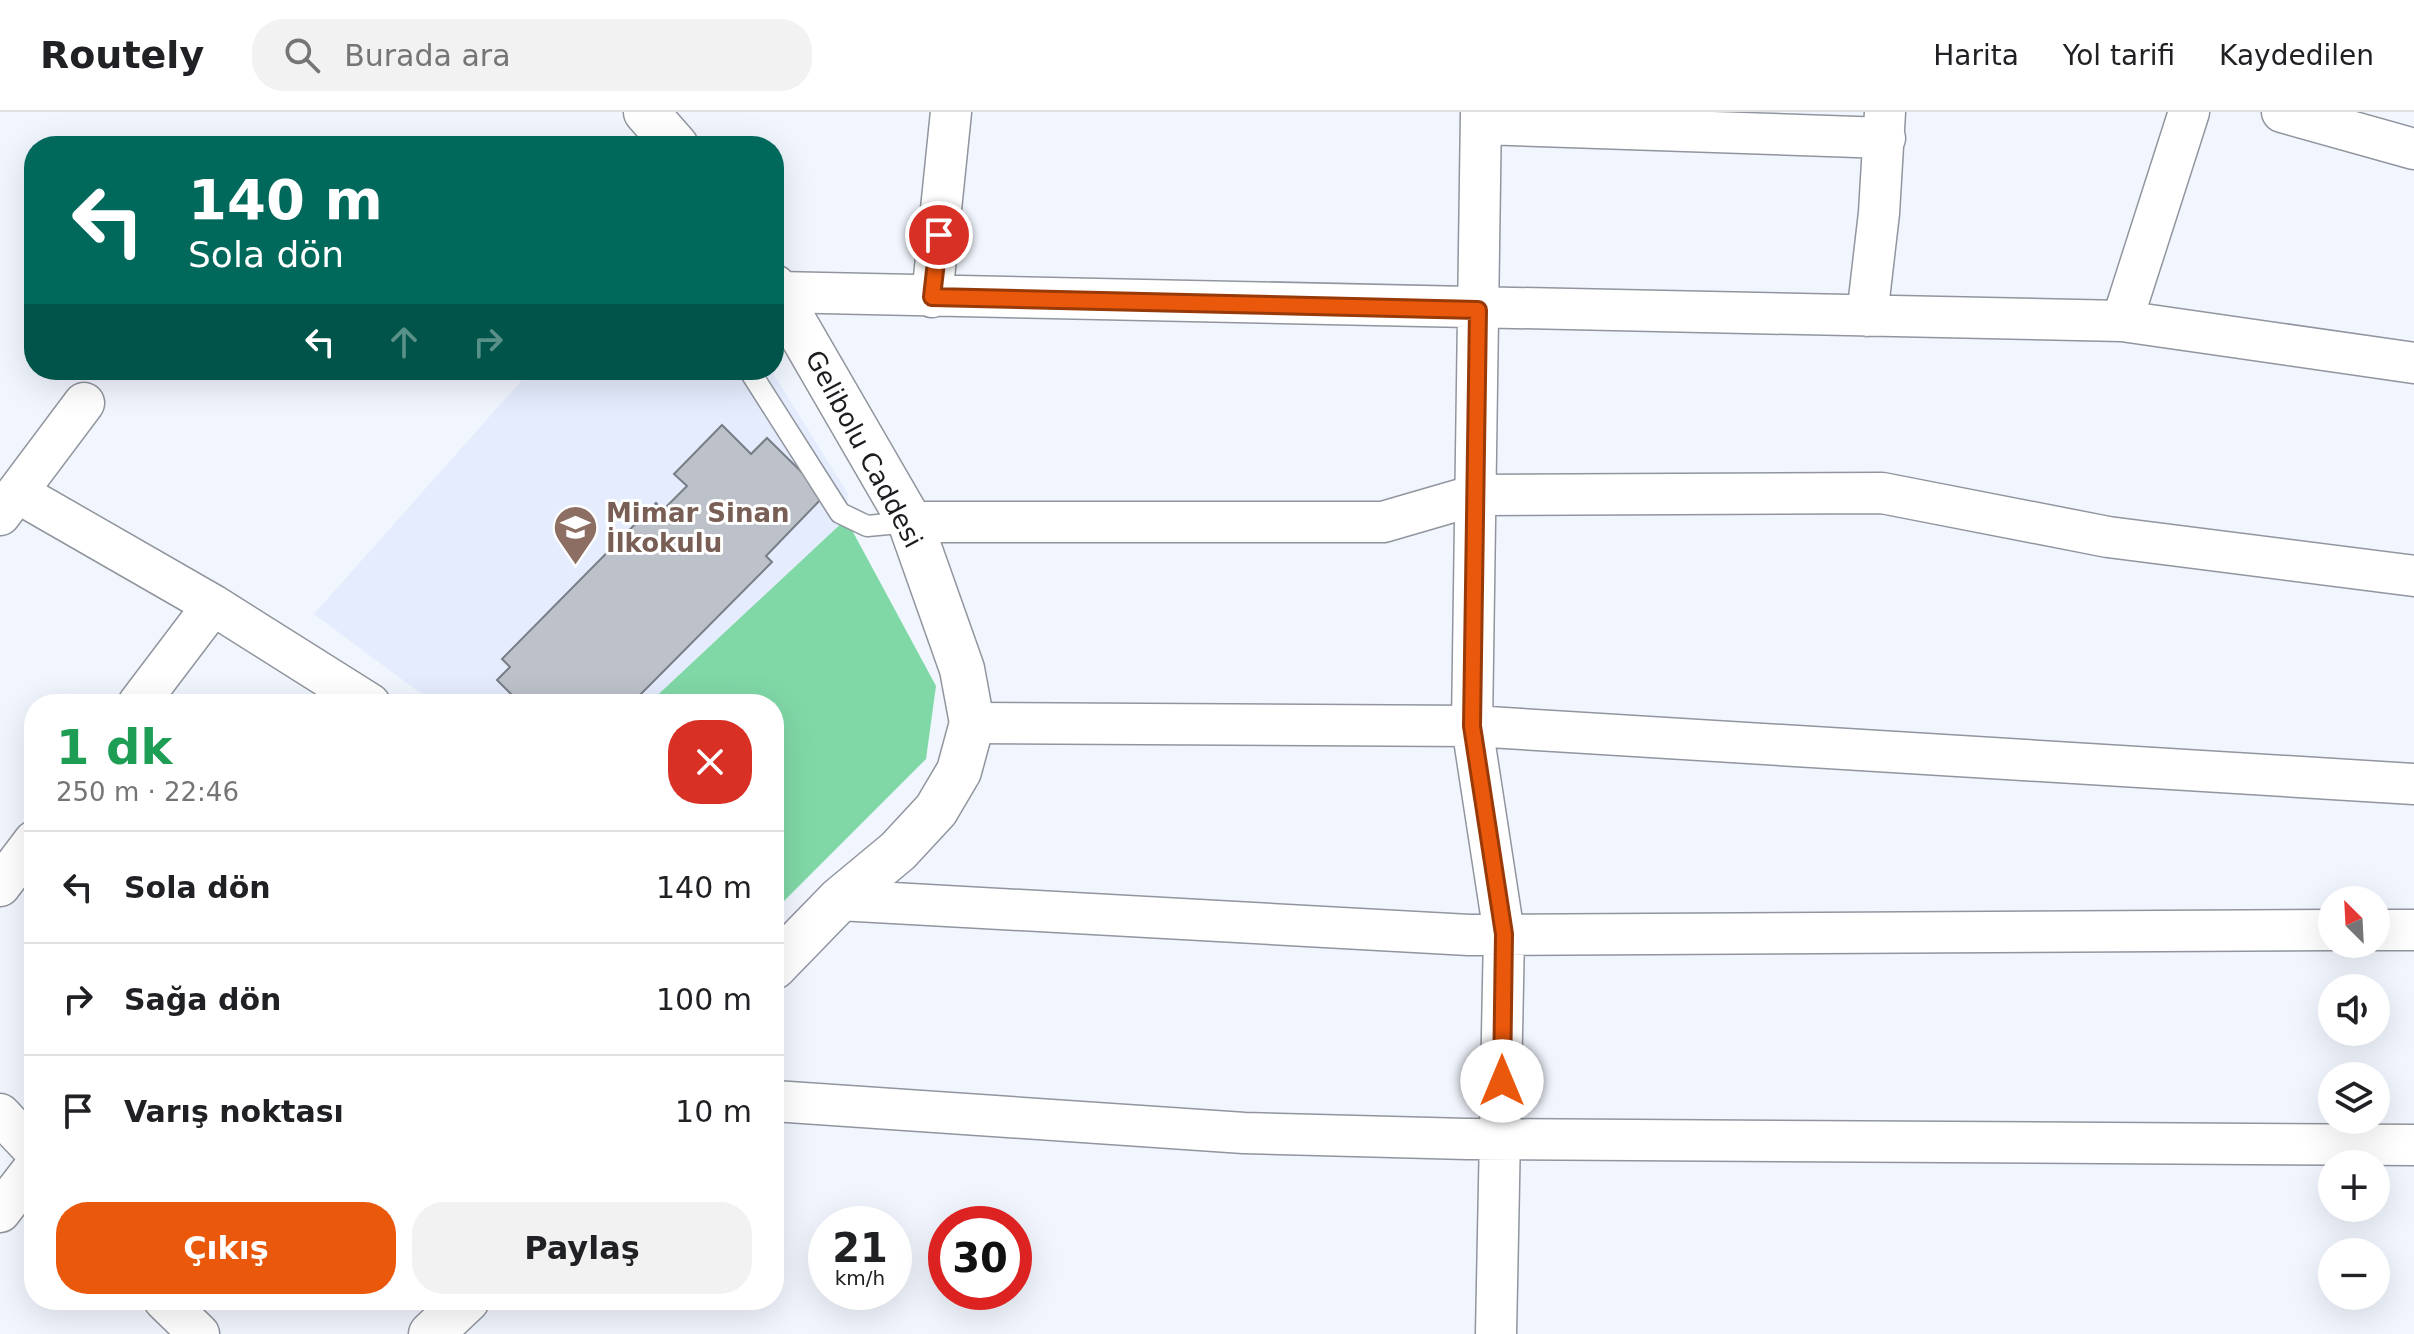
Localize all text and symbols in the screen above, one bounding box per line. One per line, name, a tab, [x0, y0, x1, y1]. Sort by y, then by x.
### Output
search box	[252, 19, 812, 91]
text: Routely	[40, 33, 204, 77]
icon: search	[280, 33, 324, 77]
text: Burada ara	[344, 38, 511, 73]
text: Harita	[1933, 39, 2019, 72]
text: Yol tarifi	[2063, 39, 2175, 72]
text: Kaydedilen	[2219, 39, 2374, 72]
text: 140 m	[188, 167, 383, 232]
icon: left	[56, 168, 160, 272]
pin	[905, 201, 973, 269]
icon: arrive	[917, 213, 961, 257]
text: Sola dön	[188, 234, 344, 275]
icon: left	[298, 320, 342, 364]
icon: ahead	[382, 320, 426, 364]
icon: right	[466, 320, 510, 364]
street label: Gelibolu Caddesi	[799, 345, 929, 553]
place label: Mimar Sinan İlkokulu	[606, 498, 790, 558]
school or university icon: Mimar Sinan İlkokulu	[551, 504, 599, 567]
text: 1 dk	[56, 719, 172, 775]
button: close	[668, 720, 752, 804]
text: 250 m · 22:46	[56, 777, 239, 807]
icon: left	[56, 865, 100, 909]
text: Sola dön	[124, 870, 271, 905]
text: 140 m	[656, 870, 752, 905]
north arrow	[2318, 886, 2390, 958]
map controls	[2318, 886, 2390, 1310]
button: sound	[2318, 974, 2390, 1046]
icon: right	[56, 977, 100, 1021]
text: Sağa dön	[124, 982, 281, 1017]
text: 100 m	[656, 982, 752, 1017]
position arrow	[1460, 1039, 1544, 1123]
button: layers	[2318, 1062, 2390, 1134]
icon: arrive	[56, 1089, 100, 1133]
text: Varış noktası	[124, 1094, 344, 1129]
text: 10 m	[675, 1094, 752, 1129]
button: +	[2318, 1150, 2390, 1222]
button: Çıkış	[56, 1202, 396, 1294]
button: Paylaş	[412, 1202, 752, 1294]
speed limit sign: 30	[928, 1206, 1032, 1310]
text: 21	[832, 1225, 888, 1271]
button: −	[2318, 1238, 2390, 1310]
text: km/h	[835, 1266, 885, 1290]

